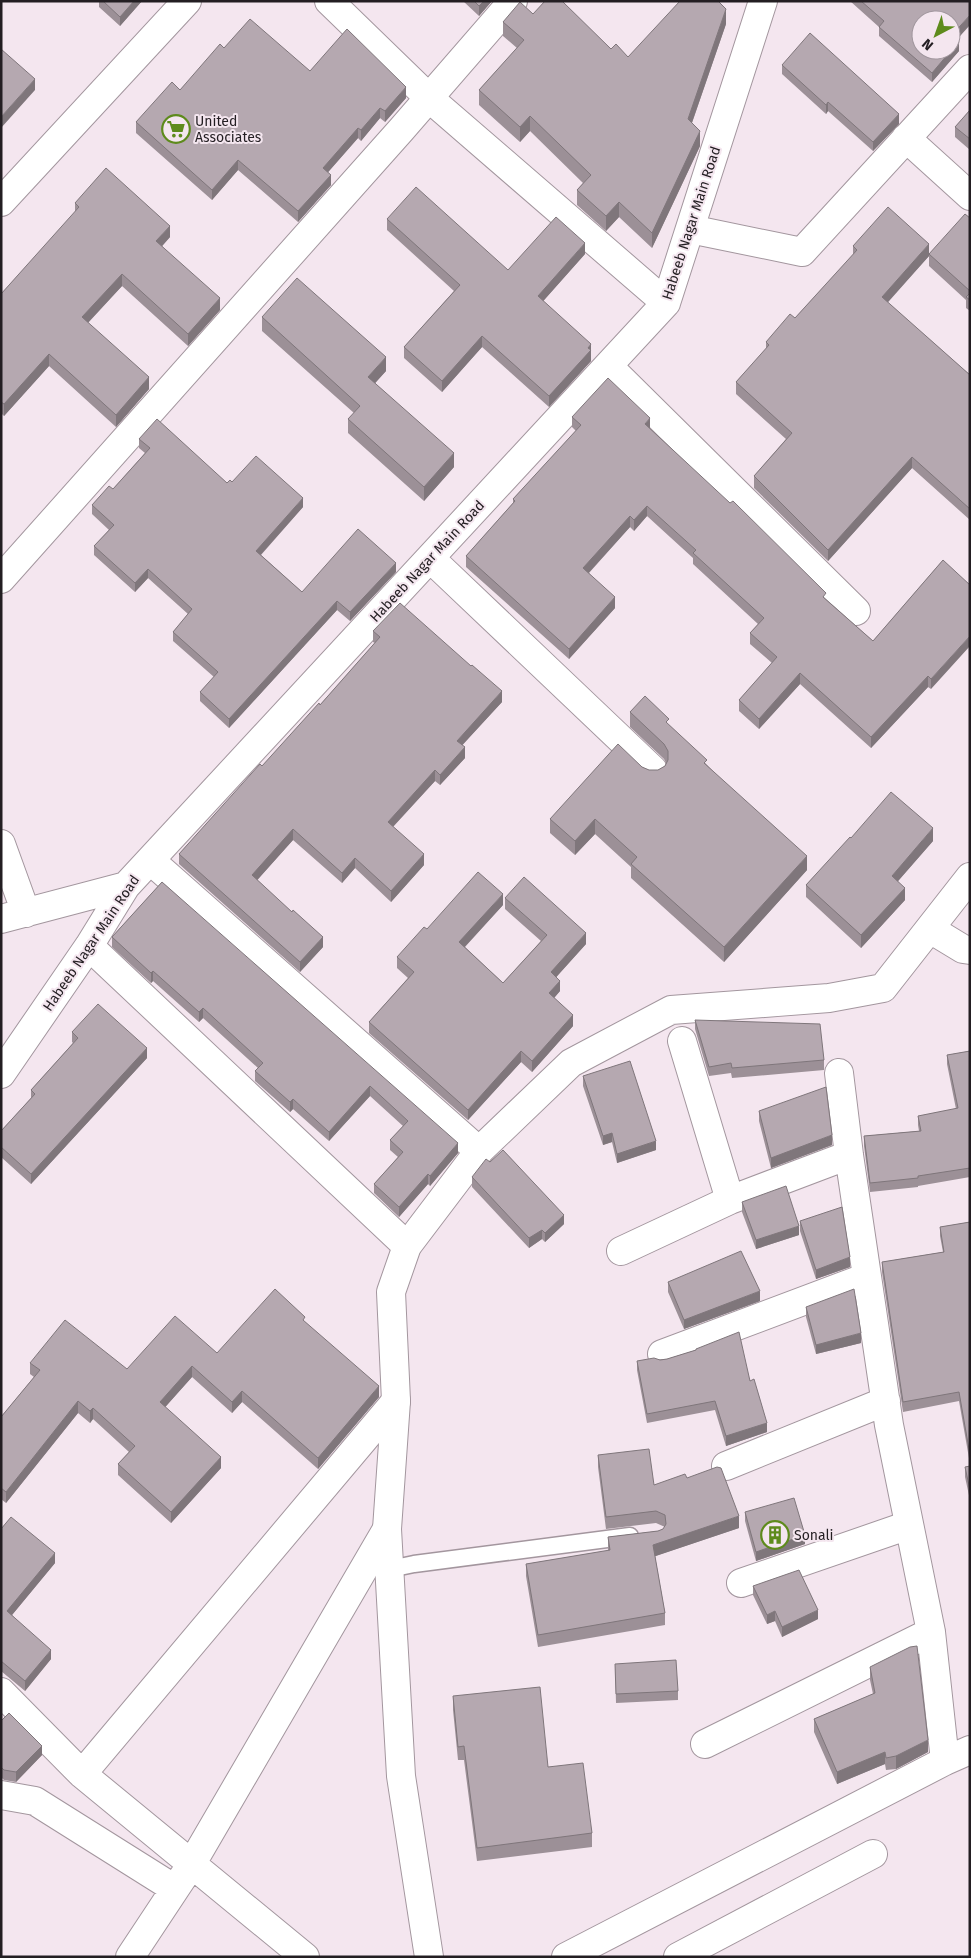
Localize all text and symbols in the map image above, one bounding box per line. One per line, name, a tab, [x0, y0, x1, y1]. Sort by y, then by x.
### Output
north arrow	[911, 10, 961, 60]
text: N	[919, 35, 937, 54]
place label: United Associates	[195, 113, 262, 146]
supermarket icon: United Associates	[161, 114, 191, 144]
street label: Habeeb Nagar Main Road	[659, 144, 724, 302]
street label: Habeeb Nagar Main Road	[367, 497, 488, 626]
street label: Habeeb Nagar Main Road	[40, 872, 143, 1014]
building icon: Sonali	[760, 1520, 790, 1550]
place label: Sonali	[794, 1527, 834, 1544]

